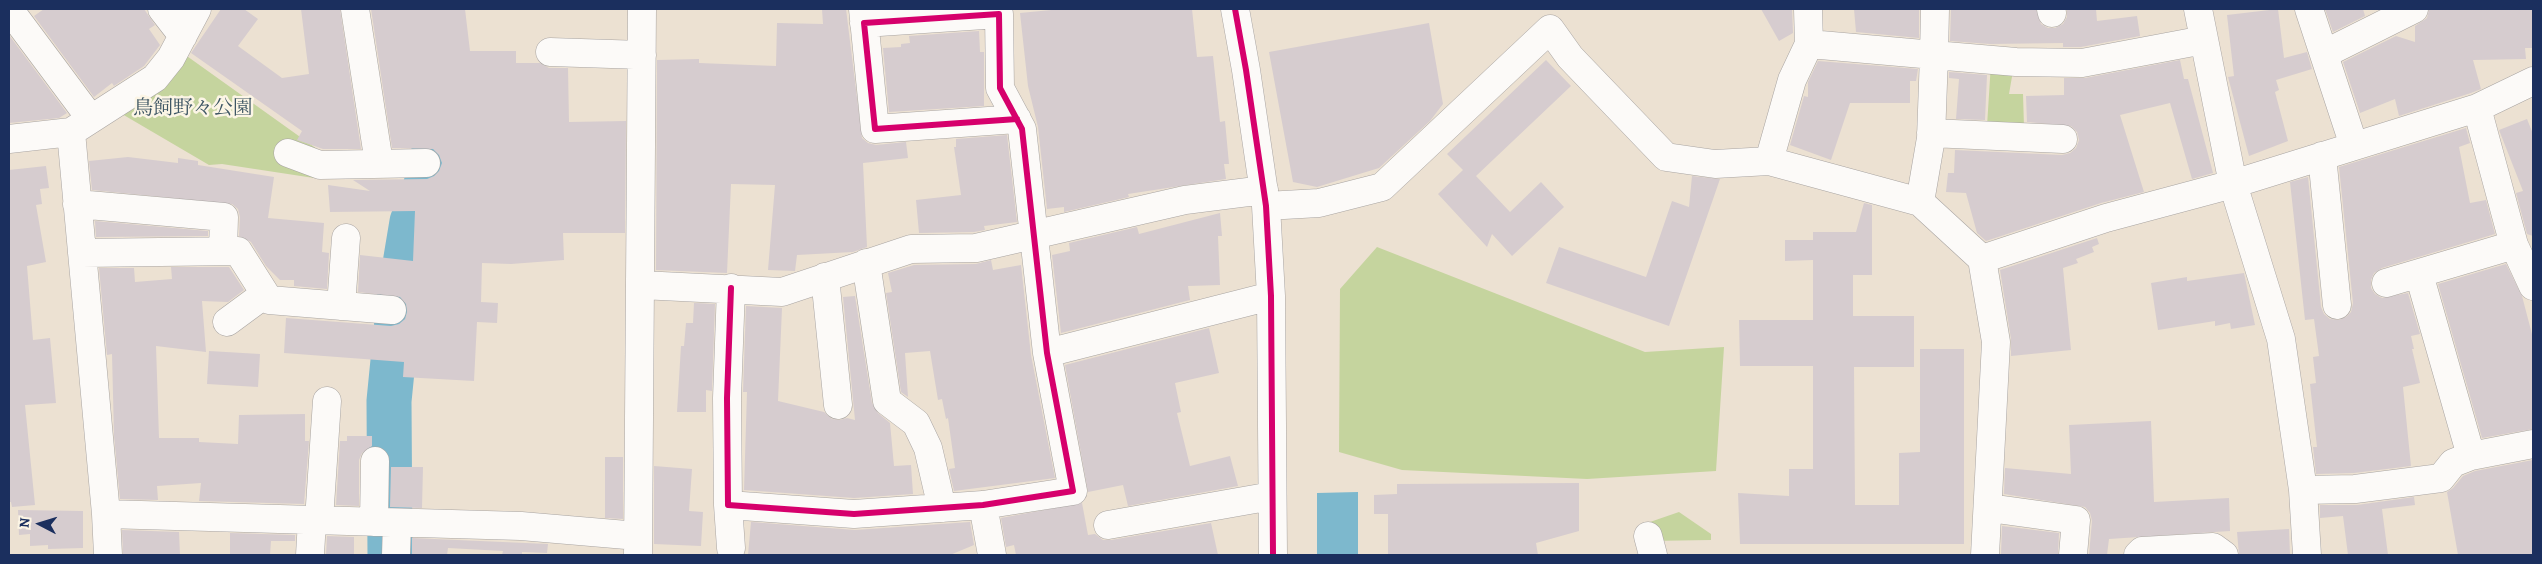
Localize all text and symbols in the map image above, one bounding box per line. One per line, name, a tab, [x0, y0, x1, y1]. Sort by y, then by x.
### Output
park label: 鳥飼野々公園	[133, 97, 253, 121]
north arrow	[15, 499, 65, 549]
text: N	[15, 517, 34, 529]

